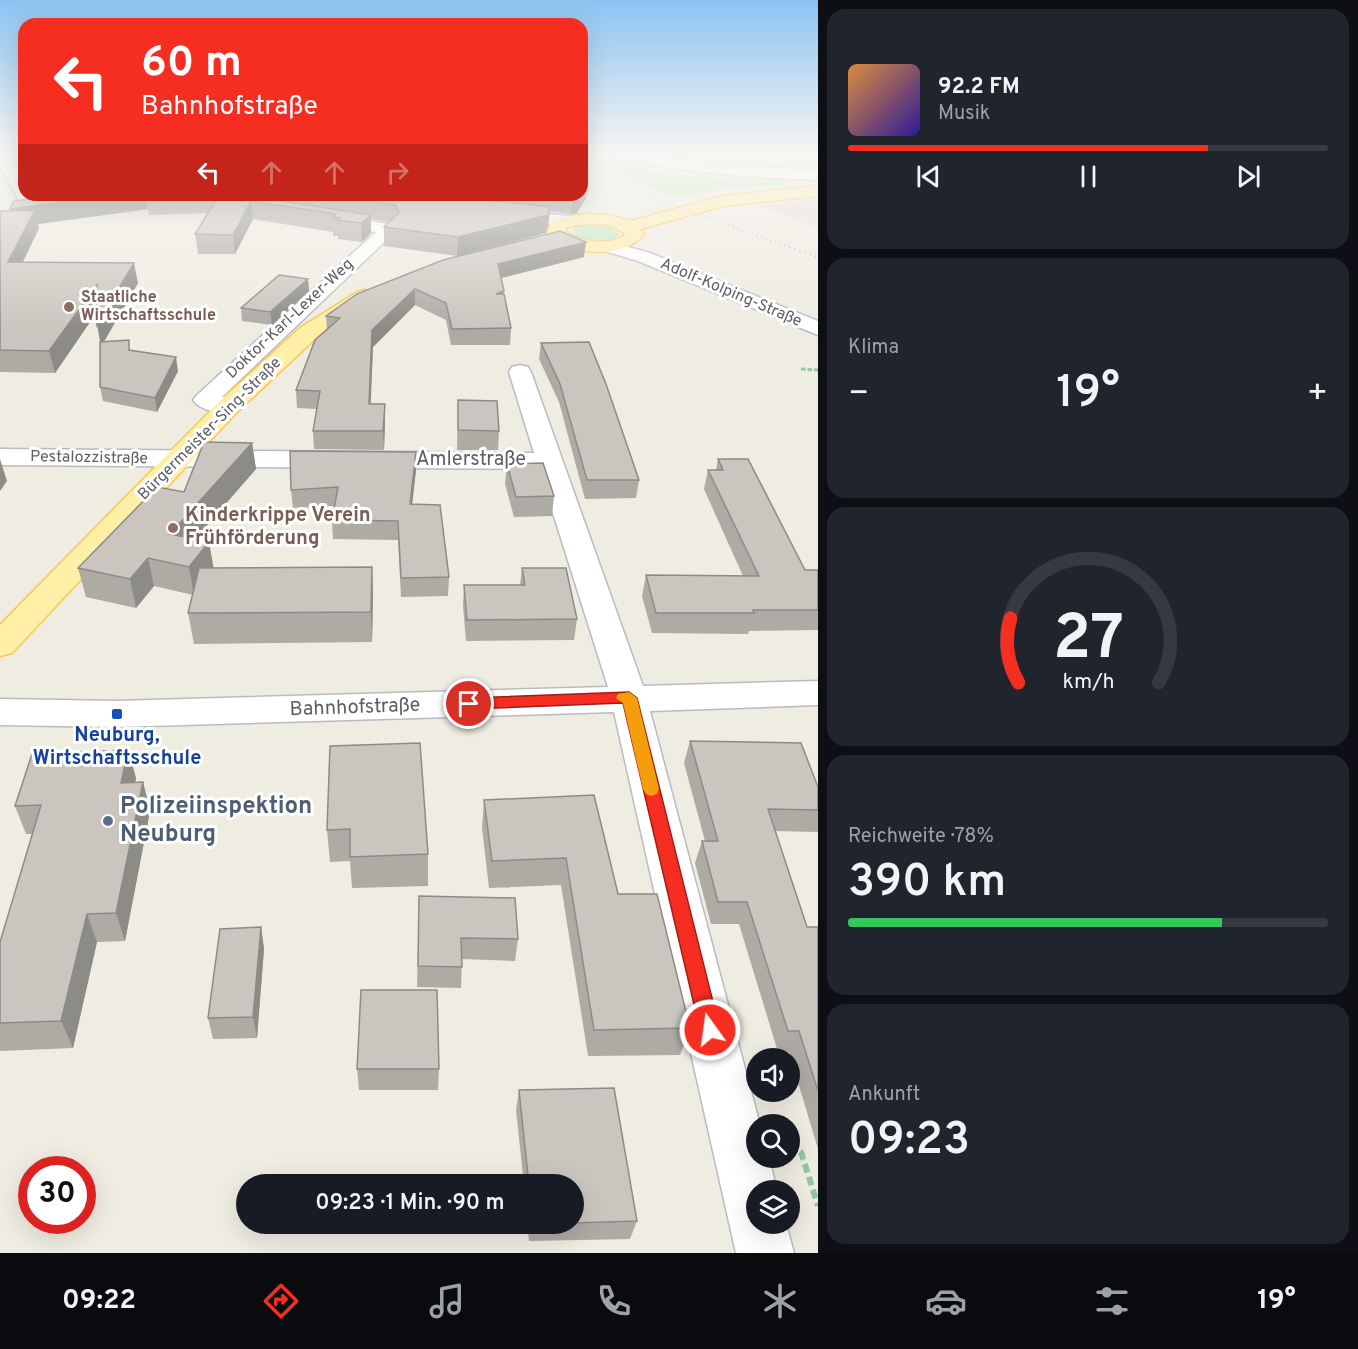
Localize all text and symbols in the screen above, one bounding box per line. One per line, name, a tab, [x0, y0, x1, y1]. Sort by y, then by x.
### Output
text: 60 m	[141, 38, 242, 91]
icon: left	[42, 42, 120, 120]
text: 92.2 FM	[938, 74, 1020, 101]
text: Bahnhofstraße	[141, 90, 318, 124]
text: Musik	[938, 101, 990, 127]
icon: left	[192, 156, 225, 189]
icon: ahead	[255, 156, 288, 189]
icon: ahead	[318, 156, 351, 189]
icon: right	[381, 156, 414, 189]
icon: previous	[912, 160, 945, 193]
icon: pause	[1072, 160, 1105, 193]
icon: next	[1232, 160, 1265, 193]
street label: Adolf-Kolping-Straße	[657, 254, 805, 332]
street label: Doktor-Karl-Lexer-Weg	[222, 255, 358, 383]
place label: Staatliche Wirtschaftsschule	[81, 288, 216, 326]
marker: Staatliche Wirtschaftsschule	[62, 300, 76, 314]
text: Klima	[848, 335, 899, 361]
street label: Bürgermeister-Sing-Straße	[134, 353, 286, 505]
text: 19°	[1056, 366, 1120, 423]
text: −	[848, 374, 869, 416]
text: +	[1307, 374, 1328, 416]
street label: Pestalozzistraße	[30, 447, 148, 469]
street label: Amlerstraße	[416, 447, 526, 473]
place label: Kinderkrippe Verein Frühförderung	[185, 503, 371, 552]
marker: Kinderkrippe Verein Frühförderung	[166, 521, 180, 535]
text: 27	[1052, 603, 1124, 682]
text: km/h	[1062, 670, 1114, 697]
pin	[443, 678, 494, 729]
icon: arrive	[452, 687, 485, 720]
street label: Bahnhofstraße	[289, 693, 421, 723]
marker: Neuburg, Wirtschaftsschule	[110, 707, 124, 721]
place label: Neuburg, Wirtschaftsschule	[33, 723, 201, 772]
place label: Polizeiinspektion Neuburg	[120, 792, 312, 850]
marker: Polizeiinspektion Neuburg	[101, 814, 115, 828]
text: Reichweite · 78%	[848, 824, 994, 850]
text: 390 km	[848, 855, 1006, 912]
position arrow	[678, 998, 742, 1062]
map controls	[746, 1048, 800, 1234]
button: sound	[746, 1048, 800, 1102]
text: Ankunft	[848, 1082, 920, 1108]
text: 09:23	[848, 1113, 970, 1170]
button: search	[746, 1114, 800, 1168]
speed limit sign: 30	[18, 1156, 96, 1234]
button: layers	[746, 1180, 800, 1234]
text: 09:23 · 1 Min. · 90 m	[315, 1190, 505, 1217]
icon: directions	[260, 1280, 302, 1322]
icon: music	[426, 1280, 468, 1322]
icon: phone	[593, 1280, 635, 1322]
icon: climate	[759, 1280, 801, 1322]
icon: car	[925, 1280, 967, 1322]
icon: filters	[1091, 1280, 1133, 1322]
text: 09:22	[62, 1284, 136, 1318]
text: 19°	[1257, 1284, 1296, 1318]

